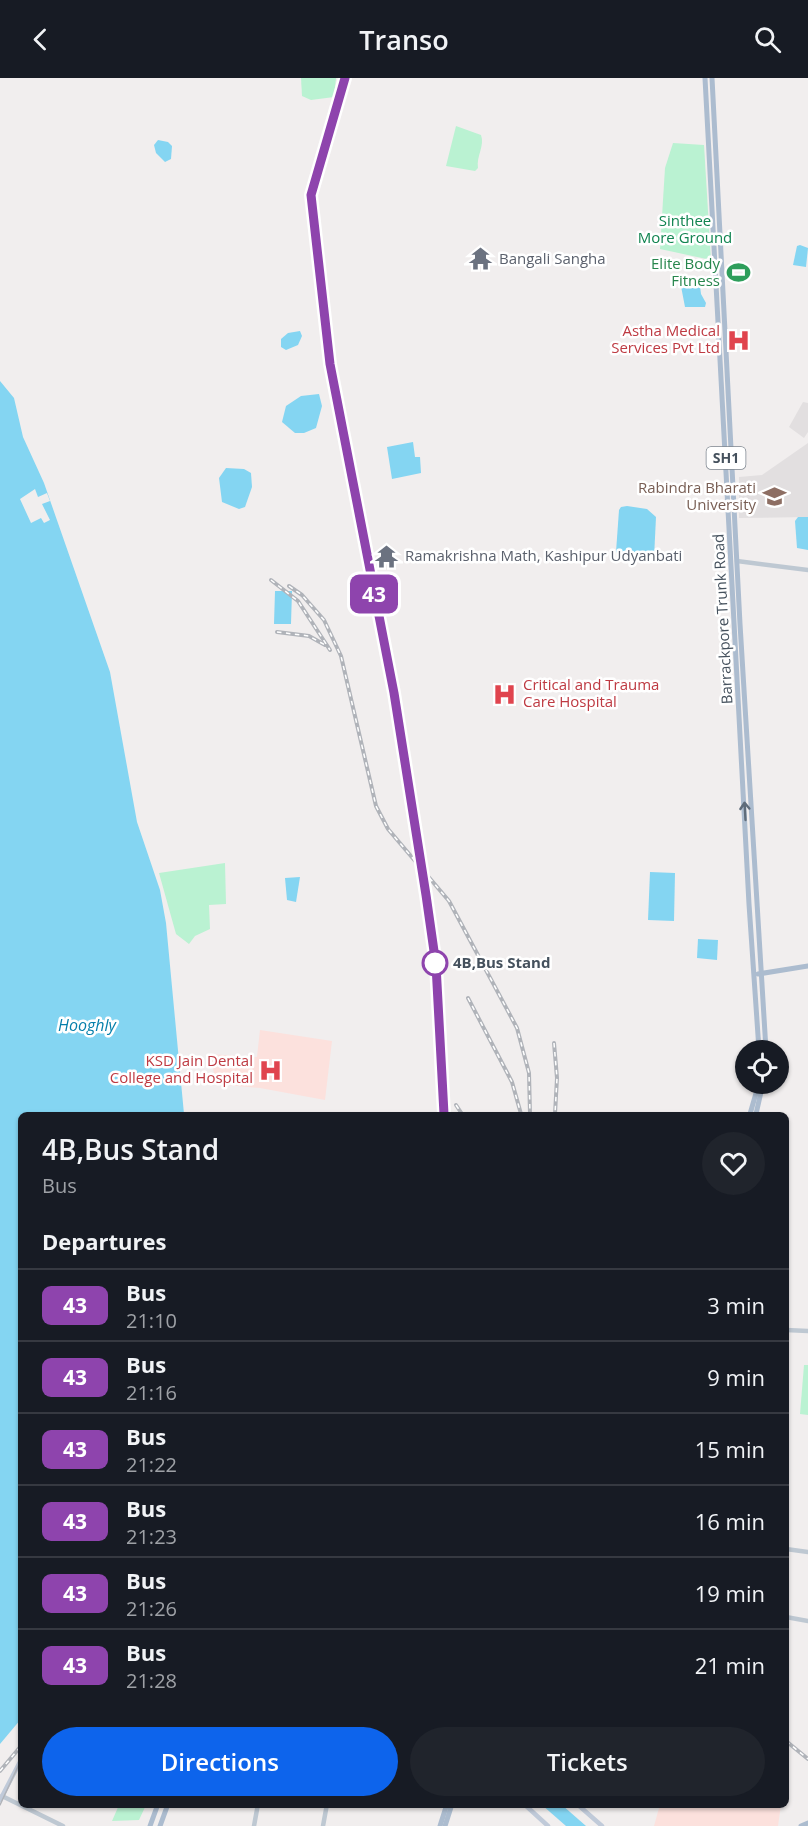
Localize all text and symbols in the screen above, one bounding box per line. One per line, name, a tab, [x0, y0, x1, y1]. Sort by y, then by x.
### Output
text: Transo	[359, 21, 449, 58]
icon: back	[24, 23, 57, 56]
icon: search	[751, 23, 784, 56]
park label: Sinthee More Ground	[638, 210, 732, 247]
temple icon: Bangali Sangha	[468, 246, 494, 272]
place label: Bangali Sangha	[499, 248, 606, 268]
place label: Elite Body Fitness	[651, 253, 720, 290]
sports icon: Elite Body Fitness	[725, 260, 751, 286]
place label: Astha Medical Services Pvt Ltd	[611, 320, 720, 357]
hospital icon: Astha Medical Services Pvt Ltd	[725, 327, 751, 353]
road number: SH1	[706, 447, 746, 469]
place label: Rabindra Bharati University	[638, 477, 756, 514]
school or university icon: Rabindra Bharati University	[761, 484, 787, 510]
street label: Barrackpore Trunk Road	[708, 533, 736, 705]
temple icon: Ramakrishna Math, Kashipur Udyanbati	[374, 543, 400, 569]
place label: Ramakrishna Math, Kashipur Udyanbati	[405, 545, 682, 565]
line badge: 43	[347, 574, 401, 614]
text: 43	[362, 580, 386, 608]
place label: Critical and Trauma Care Hospital	[523, 674, 659, 711]
hospital icon: Critical and Trauma Care Hospital	[492, 681, 518, 707]
one-way arrow	[740, 802, 751, 822]
marker: 4B,Bus Stand	[422, 950, 448, 976]
place label: 4B,Bus Stand	[453, 952, 550, 972]
water label: Hooghly	[58, 1014, 118, 1036]
map controls	[735, 1040, 789, 1094]
button: locate	[735, 1040, 789, 1094]
place label: KSD Jain Dental College and Hospital	[110, 1050, 253, 1087]
hospital icon: KSD Jain Dental College and Hospital	[258, 1057, 284, 1083]
text: 4B,Bus Stand	[42, 1130, 219, 1168]
button: heart	[702, 1132, 765, 1195]
text: Bus	[42, 1172, 77, 1199]
text: Departures	[42, 1226, 166, 1256]
text: Bus	[126, 1277, 166, 1307]
text: 3 min	[707, 1290, 765, 1320]
text: 43	[63, 1291, 87, 1319]
text: 21:10	[126, 1307, 177, 1334]
text: Bus	[126, 1349, 166, 1379]
text: 9 min	[707, 1362, 765, 1392]
text: 43	[63, 1363, 87, 1391]
text: 21:16	[126, 1379, 177, 1406]
text: Bus	[126, 1421, 166, 1451]
text: 15 min	[695, 1434, 765, 1464]
text: 43	[63, 1435, 87, 1463]
text: 21:22	[126, 1451, 177, 1478]
text: Bus	[126, 1493, 166, 1523]
text: 16 min	[695, 1506, 765, 1536]
text: 43	[63, 1507, 87, 1535]
text: 21:23	[126, 1523, 177, 1550]
text: Bus	[126, 1565, 166, 1595]
text: 19 min	[695, 1578, 765, 1608]
text: 43	[63, 1579, 87, 1607]
text: 21:26	[126, 1595, 177, 1622]
text: Bus	[126, 1637, 166, 1667]
text: 21 min	[695, 1650, 765, 1680]
text: 43	[63, 1651, 87, 1679]
text: 21:28	[126, 1667, 177, 1694]
button: Directions	[42, 1727, 398, 1796]
button: Tickets	[410, 1727, 765, 1796]

